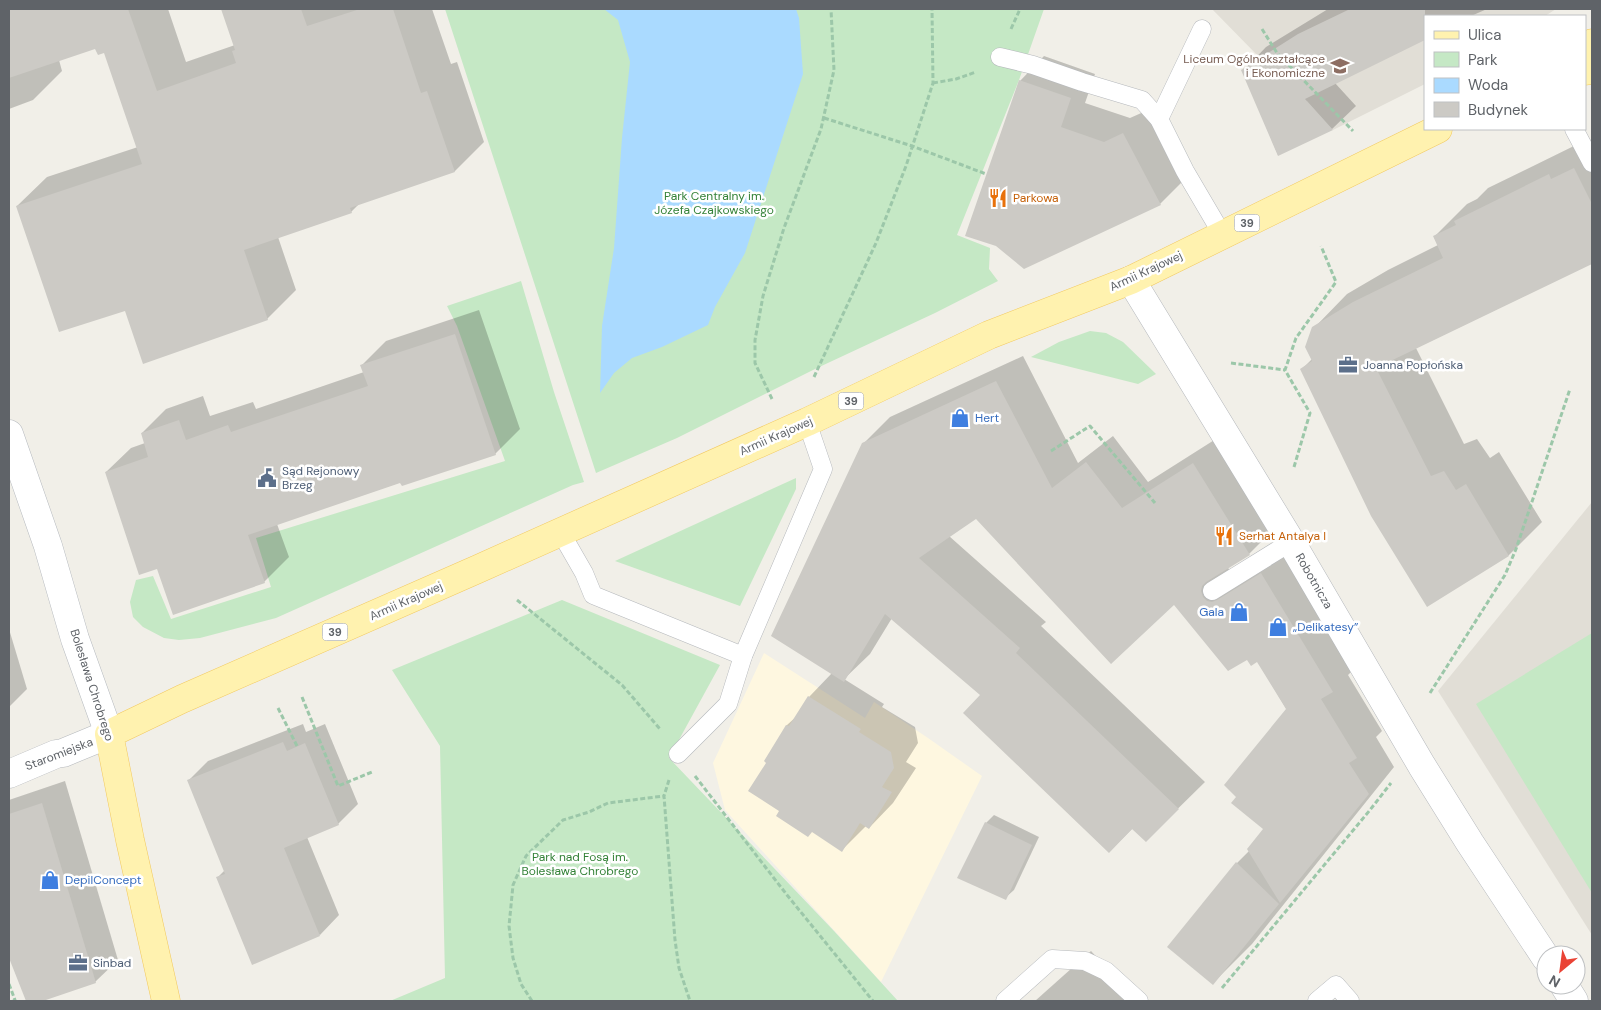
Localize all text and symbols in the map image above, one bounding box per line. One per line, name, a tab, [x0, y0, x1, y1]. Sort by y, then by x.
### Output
legend	[1424, 15, 1586, 130]
text: Ulica	[1468, 25, 1502, 45]
text: Park	[1468, 50, 1498, 70]
place label: Liceum Ogólnokształcące i Ekonomiczne	[1183, 51, 1325, 81]
school or university icon: Liceum Ogólnokształcące i Ekonomiczne	[1329, 55, 1351, 77]
text: Woda	[1468, 75, 1508, 95]
text: Budynek	[1468, 100, 1529, 120]
restaurant icon: Parkowa	[987, 187, 1009, 209]
park label: Park Centralny im. Józefa Czajkowskiego	[654, 188, 774, 218]
place label: Parkowa	[1013, 190, 1059, 206]
road number: 39	[1234, 214, 1260, 232]
street label: Armii Krajowej	[1107, 247, 1185, 295]
office icon: Joanna Popłońska	[1337, 354, 1359, 376]
place label: Joanna Popłońska	[1363, 357, 1463, 373]
road number: 39	[838, 392, 864, 410]
shop icon: Hert	[949, 407, 971, 429]
place label: Hert	[975, 410, 999, 426]
street label: Armii Krajowej	[737, 413, 815, 459]
place label: Sąd Rejonowy Brzeg	[282, 463, 360, 493]
public building icon: Sąd Rejonowy Brzeg	[256, 467, 278, 489]
restaurant icon: Serhat Antalya I	[1213, 525, 1235, 547]
place label: Serhat Antalya I	[1239, 528, 1326, 544]
street label: Robotnicza	[1292, 550, 1336, 612]
street label: Armii Krajowej	[367, 578, 445, 624]
shop icon: Gala	[1228, 601, 1250, 623]
place label: Gala	[1199, 604, 1224, 620]
shop icon: „Delikatesy”	[1267, 616, 1289, 638]
place label: „Delikatesy”	[1293, 619, 1359, 635]
road number: 39	[322, 624, 348, 640]
street label: Bolesława Chrobrego	[66, 627, 118, 743]
street label: Staromiejska	[23, 734, 95, 774]
park label: Park nad Fosą im. Bolesława Chrobrego	[522, 849, 638, 879]
shop icon: DepilConcept	[39, 869, 61, 891]
place label: DepilConcept	[65, 872, 142, 888]
north arrow	[1536, 945, 1586, 995]
office icon: Sinbad	[67, 952, 89, 974]
place label: Sinbad	[93, 955, 131, 971]
text: N	[1546, 971, 1564, 992]

